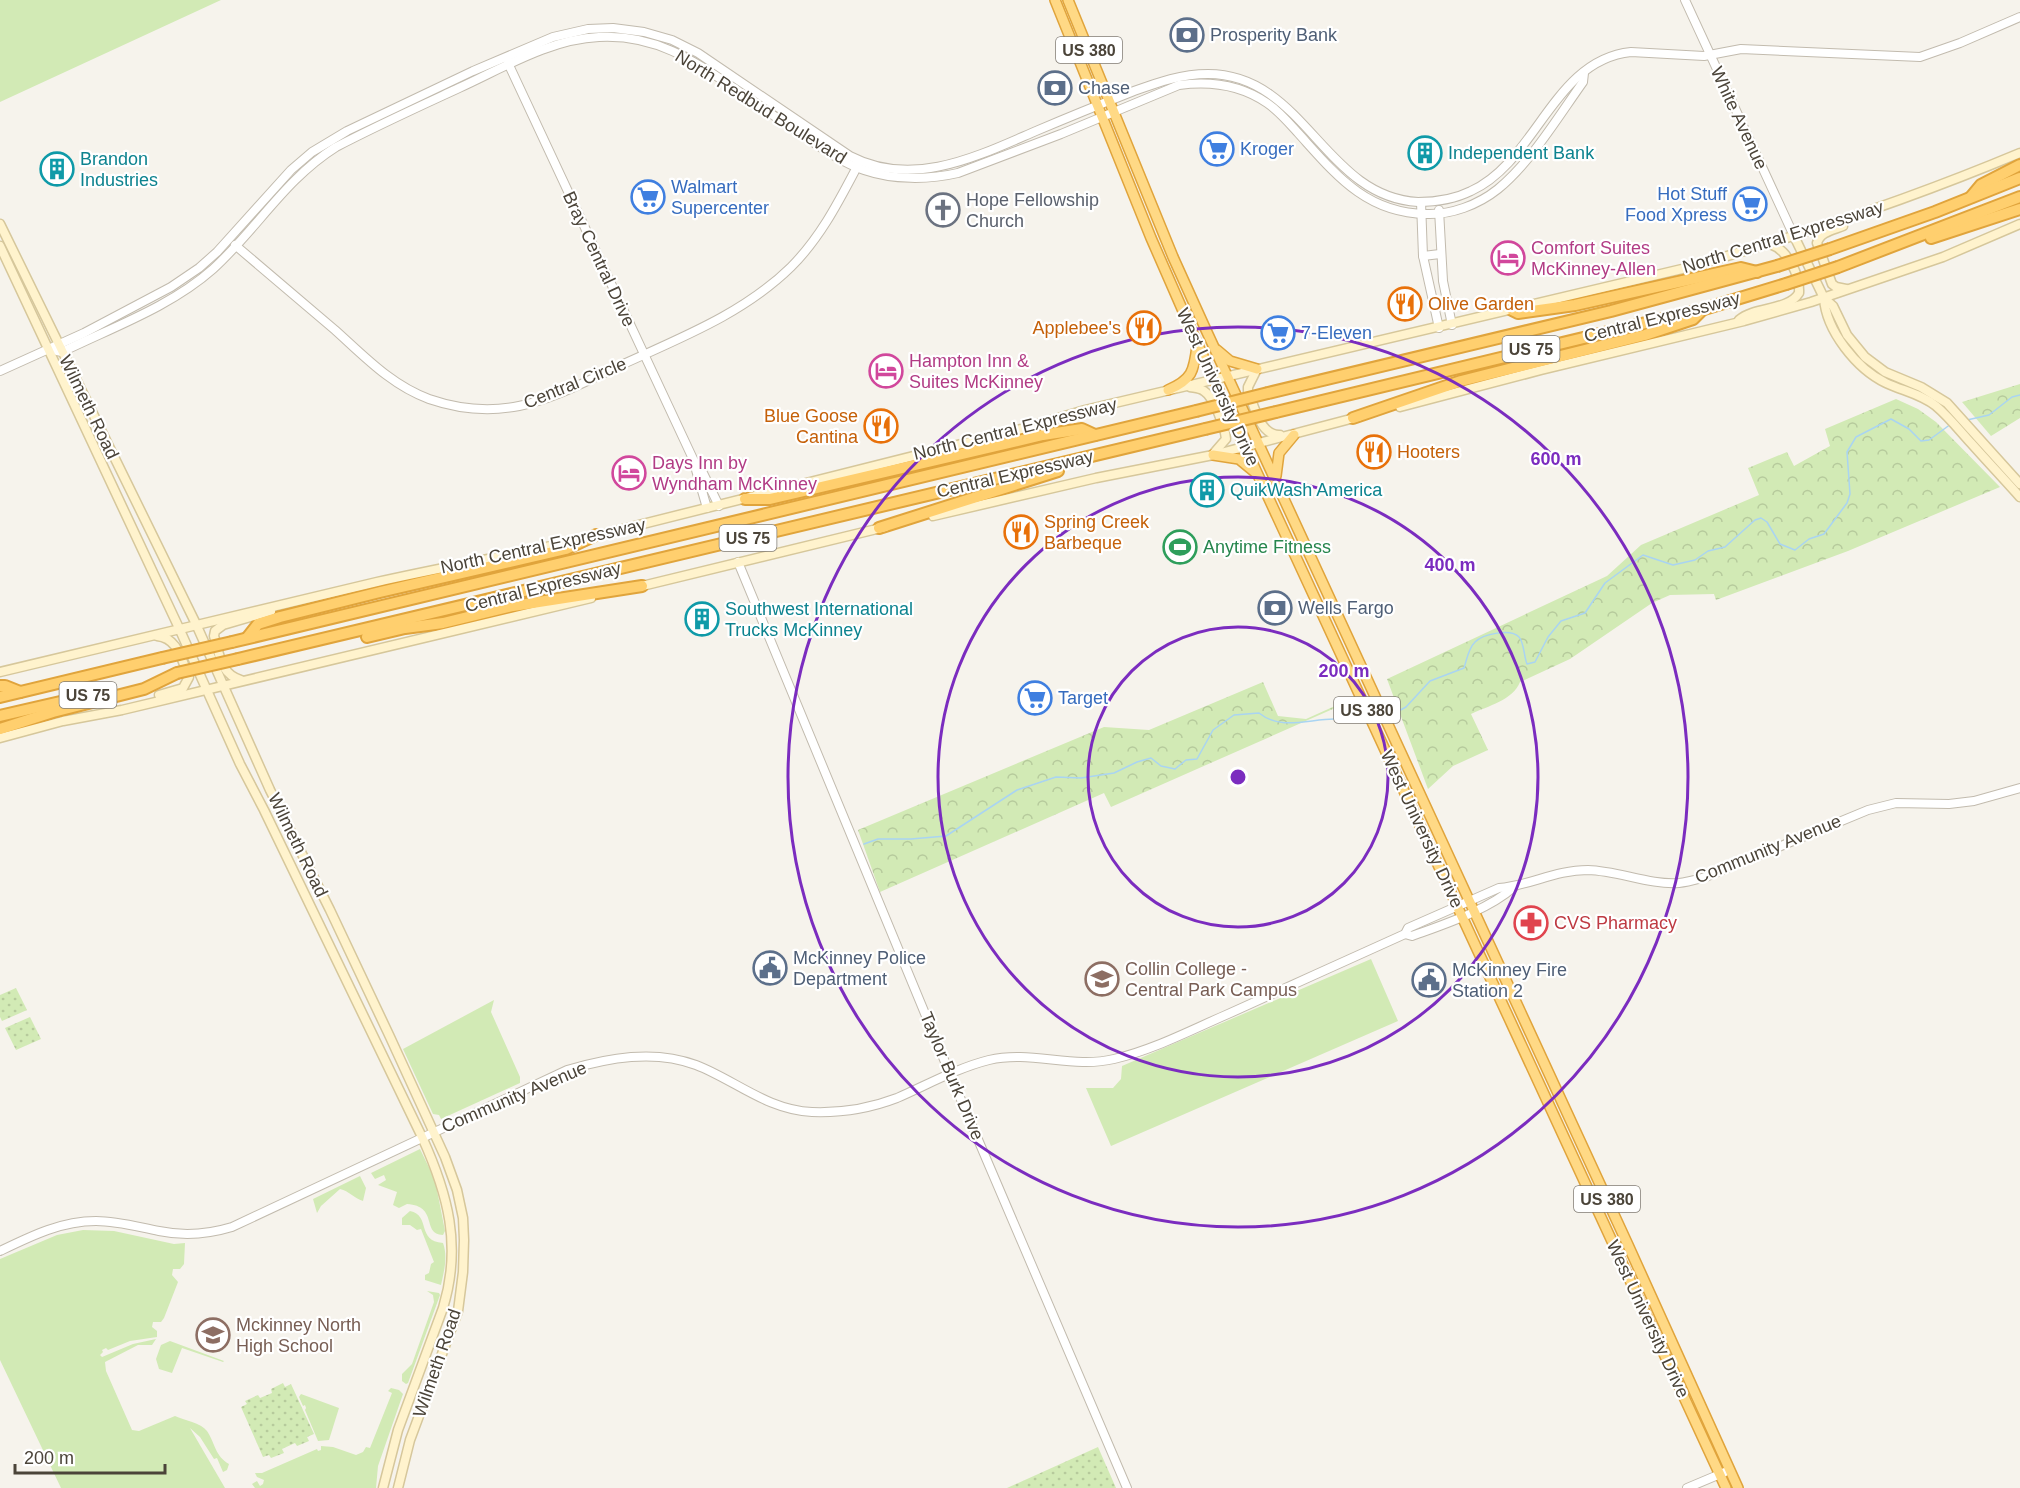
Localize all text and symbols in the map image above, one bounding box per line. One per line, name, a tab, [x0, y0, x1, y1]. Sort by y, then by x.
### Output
bank icon: Prosperity Bank	[1169, 17, 1205, 53]
place label: Prosperity Bank	[1210, 25, 1338, 45]
road number: US 380	[1056, 37, 1122, 63]
street label: North Redbud Boulevard	[672, 46, 850, 168]
street label: White Avenue	[1707, 64, 1771, 172]
bank icon: Chase	[1037, 70, 1073, 106]
place label: Chase	[1078, 78, 1130, 98]
supermarket icon: Kroger	[1199, 131, 1235, 167]
building icon: Independent Bank	[1407, 135, 1443, 171]
place label: Kroger	[1240, 139, 1294, 159]
place label: Independent Bank	[1448, 143, 1595, 163]
place label: Brandon Industries	[80, 149, 158, 190]
building icon: Brandon Industries	[39, 151, 75, 187]
place label: Walmart Supercenter	[671, 177, 769, 218]
supermarket icon: Walmart Supercenter	[630, 179, 666, 215]
place label: Hot Stuff Food Xpress	[1625, 184, 1728, 225]
supermarket icon: Hot Stuff Food Xpress	[1732, 186, 1768, 222]
street label: Bray Central Drive	[559, 188, 639, 330]
place label: Hope Fellowship Church	[966, 190, 1099, 231]
church icon: Hope Fellowship Church	[925, 192, 961, 228]
street label: North Central Expressway	[1680, 197, 1886, 277]
place label: Comfort Suites McKinney-Allen	[1531, 238, 1656, 279]
hotel icon: Comfort Suites McKinney-Allen	[1490, 240, 1526, 276]
restaurant icon: Olive Garden	[1387, 286, 1423, 322]
street label: Central Expressway	[1582, 288, 1742, 346]
place label: Olive Garden	[1428, 294, 1534, 314]
street label: West University Drive	[1173, 305, 1263, 469]
restaurant icon: Applebee's	[1126, 310, 1162, 346]
supermarket icon: 7-Eleven	[1260, 315, 1296, 351]
place label: Applebee's	[1032, 318, 1121, 338]
place label: 7-Eleven	[1301, 323, 1372, 343]
road number: US 75	[1502, 336, 1559, 362]
place label: Hampton Inn & Suites McKinney	[909, 351, 1043, 392]
street label: Wilmeth Road	[55, 352, 123, 462]
street label: Central Circle	[521, 353, 629, 413]
hotel icon: Hampton Inn & Suites McKinney	[868, 353, 904, 389]
street label: North Central Expressway	[911, 394, 1119, 464]
place label: Blue Goose Cantina	[764, 406, 859, 447]
restaurant icon: Blue Goose Cantina	[863, 408, 899, 444]
restaurant icon: Hooters	[1356, 434, 1392, 470]
place label: Hooters	[1397, 442, 1460, 462]
street label: Central Expressway	[935, 446, 1095, 502]
text: 600 m	[1530, 449, 1582, 469]
place label: Days Inn by Wyndham McKinney	[652, 453, 817, 494]
hotel icon: Days Inn by Wyndham McKinney	[611, 455, 647, 491]
building icon: QuikWash America	[1189, 472, 1225, 508]
place label: QuikWash America	[1230, 480, 1383, 500]
place label: Spring Creek Barbeque	[1044, 512, 1150, 553]
street label: North Central Expressway	[439, 514, 647, 578]
restaurant icon: Spring Creek Barbeque	[1003, 514, 1039, 550]
road number: US 75	[720, 525, 777, 551]
sports icon: Anytime Fitness	[1162, 529, 1198, 565]
place label: Anytime Fitness	[1203, 537, 1331, 557]
text: 400 m	[1424, 555, 1476, 575]
street label: Central Expressway	[463, 558, 623, 616]
bank icon: Wells Fargo	[1257, 590, 1293, 626]
place label: Wells Fargo	[1298, 598, 1394, 618]
place label: Southwest International Trucks McKinney	[725, 599, 913, 640]
building icon: Southwest International Trucks McKinney	[684, 601, 720, 637]
text: 200 m	[1318, 661, 1370, 681]
supermarket icon: Target	[1017, 680, 1053, 716]
road number: US 75	[60, 682, 116, 708]
place label: Target	[1058, 688, 1108, 708]
road number: US 380	[1334, 697, 1400, 723]
street label: West University Drive	[1377, 747, 1467, 911]
centre of rings	[1228, 767, 1248, 787]
street label: Wilmeth Road	[264, 790, 332, 900]
street label: Community Avenue	[1692, 811, 1844, 887]
pharmacy icon: CVS Pharmacy	[1513, 905, 1549, 941]
place label: CVS Pharmacy	[1554, 913, 1677, 933]
place label: McKinney Police Department	[793, 948, 926, 989]
public building icon: McKinney Police Department	[752, 950, 788, 986]
place label: Collin College - Central Park Campus	[1125, 959, 1297, 1000]
place label: McKinney Fire Station 2	[1452, 960, 1567, 1001]
school or university icon: Collin College - Central Park Campus	[1084, 961, 1120, 997]
public building icon: McKinney Fire Station 2	[1411, 962, 1447, 998]
street label: Taylor Burk Drive	[916, 1009, 988, 1143]
street label: Community Avenue	[438, 1057, 590, 1137]
road number: US 380	[1574, 1186, 1640, 1212]
street label: West University Drive	[1603, 1237, 1693, 1401]
street label: Wilmeth Road	[409, 1306, 465, 1420]
place label: Mckinney North High School	[236, 1315, 361, 1356]
school or university icon: Mckinney North High School	[195, 1317, 231, 1353]
scale bar	[15, 1437, 165, 1475]
text: 200 m	[24, 1448, 74, 1468]

